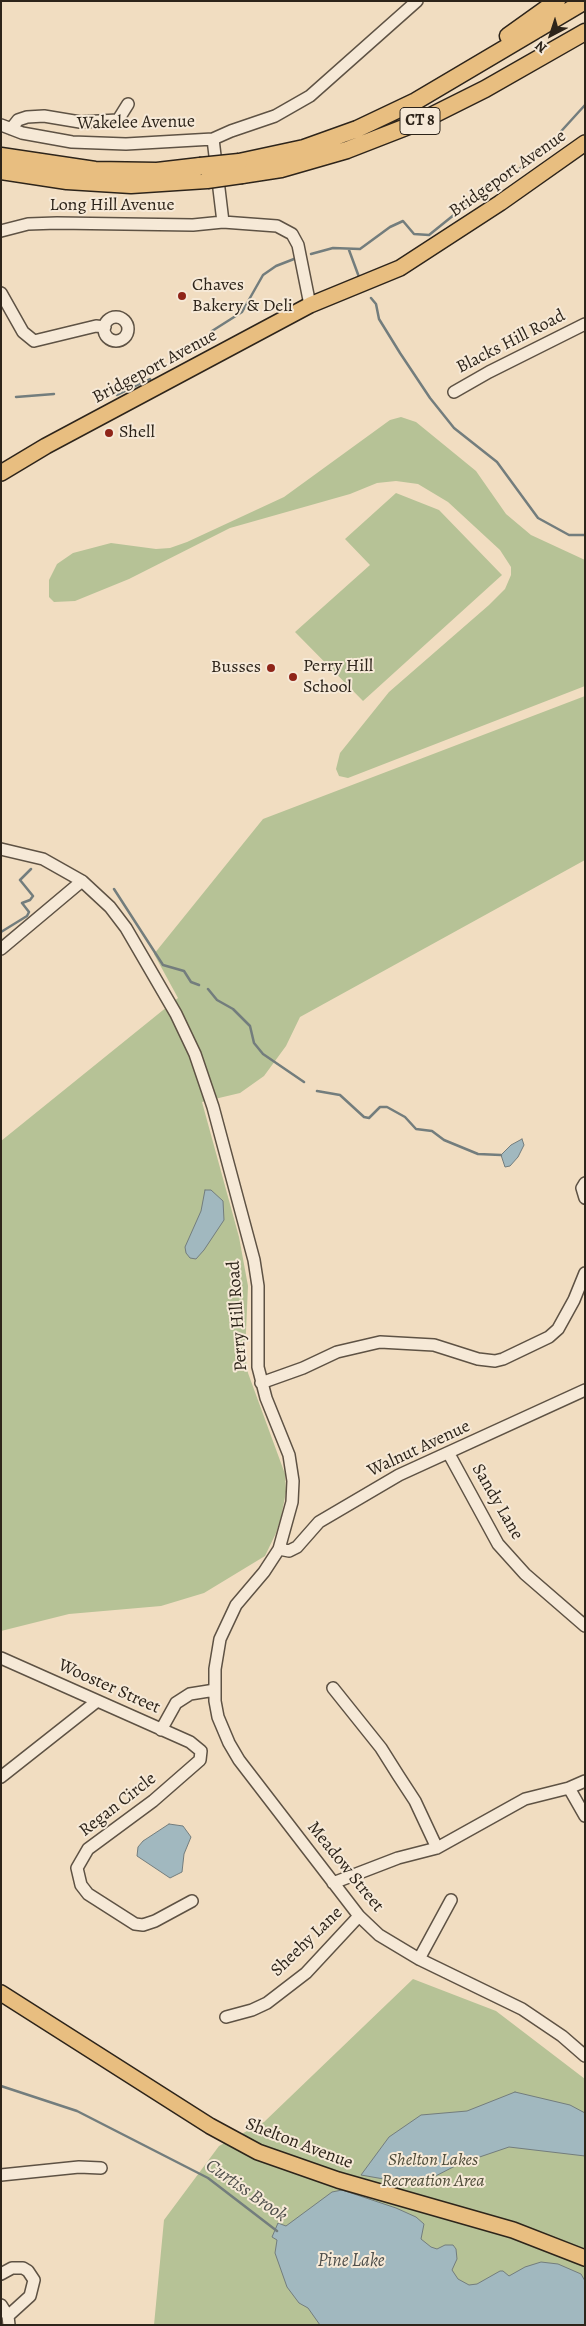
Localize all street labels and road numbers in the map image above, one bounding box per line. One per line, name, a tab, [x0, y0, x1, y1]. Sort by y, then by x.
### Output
road number: CT 8	[400, 108, 440, 134]
street label: Wakelee Avenue	[77, 111, 195, 135]
street label: Bridgeport Avenue	[445, 126, 571, 222]
street label: Long Hill Avenue	[50, 195, 174, 217]
street label: Blacks Hill Road	[453, 305, 569, 379]
street label: Bridgeport Avenue	[89, 325, 221, 409]
street label: Perry Hill Road	[223, 1260, 253, 1372]
street label: Walnut Avenue	[364, 1416, 474, 1482]
street label: Sandy Lane	[467, 1460, 527, 1544]
street label: Wooster Street	[55, 1655, 163, 1719]
street label: Regan Circle	[75, 1768, 161, 1842]
street label: Meadow Street	[302, 1817, 388, 1917]
street label: Sheehy Lane	[267, 1902, 347, 1982]
street label: Shelton Avenue	[242, 2114, 356, 2174]

